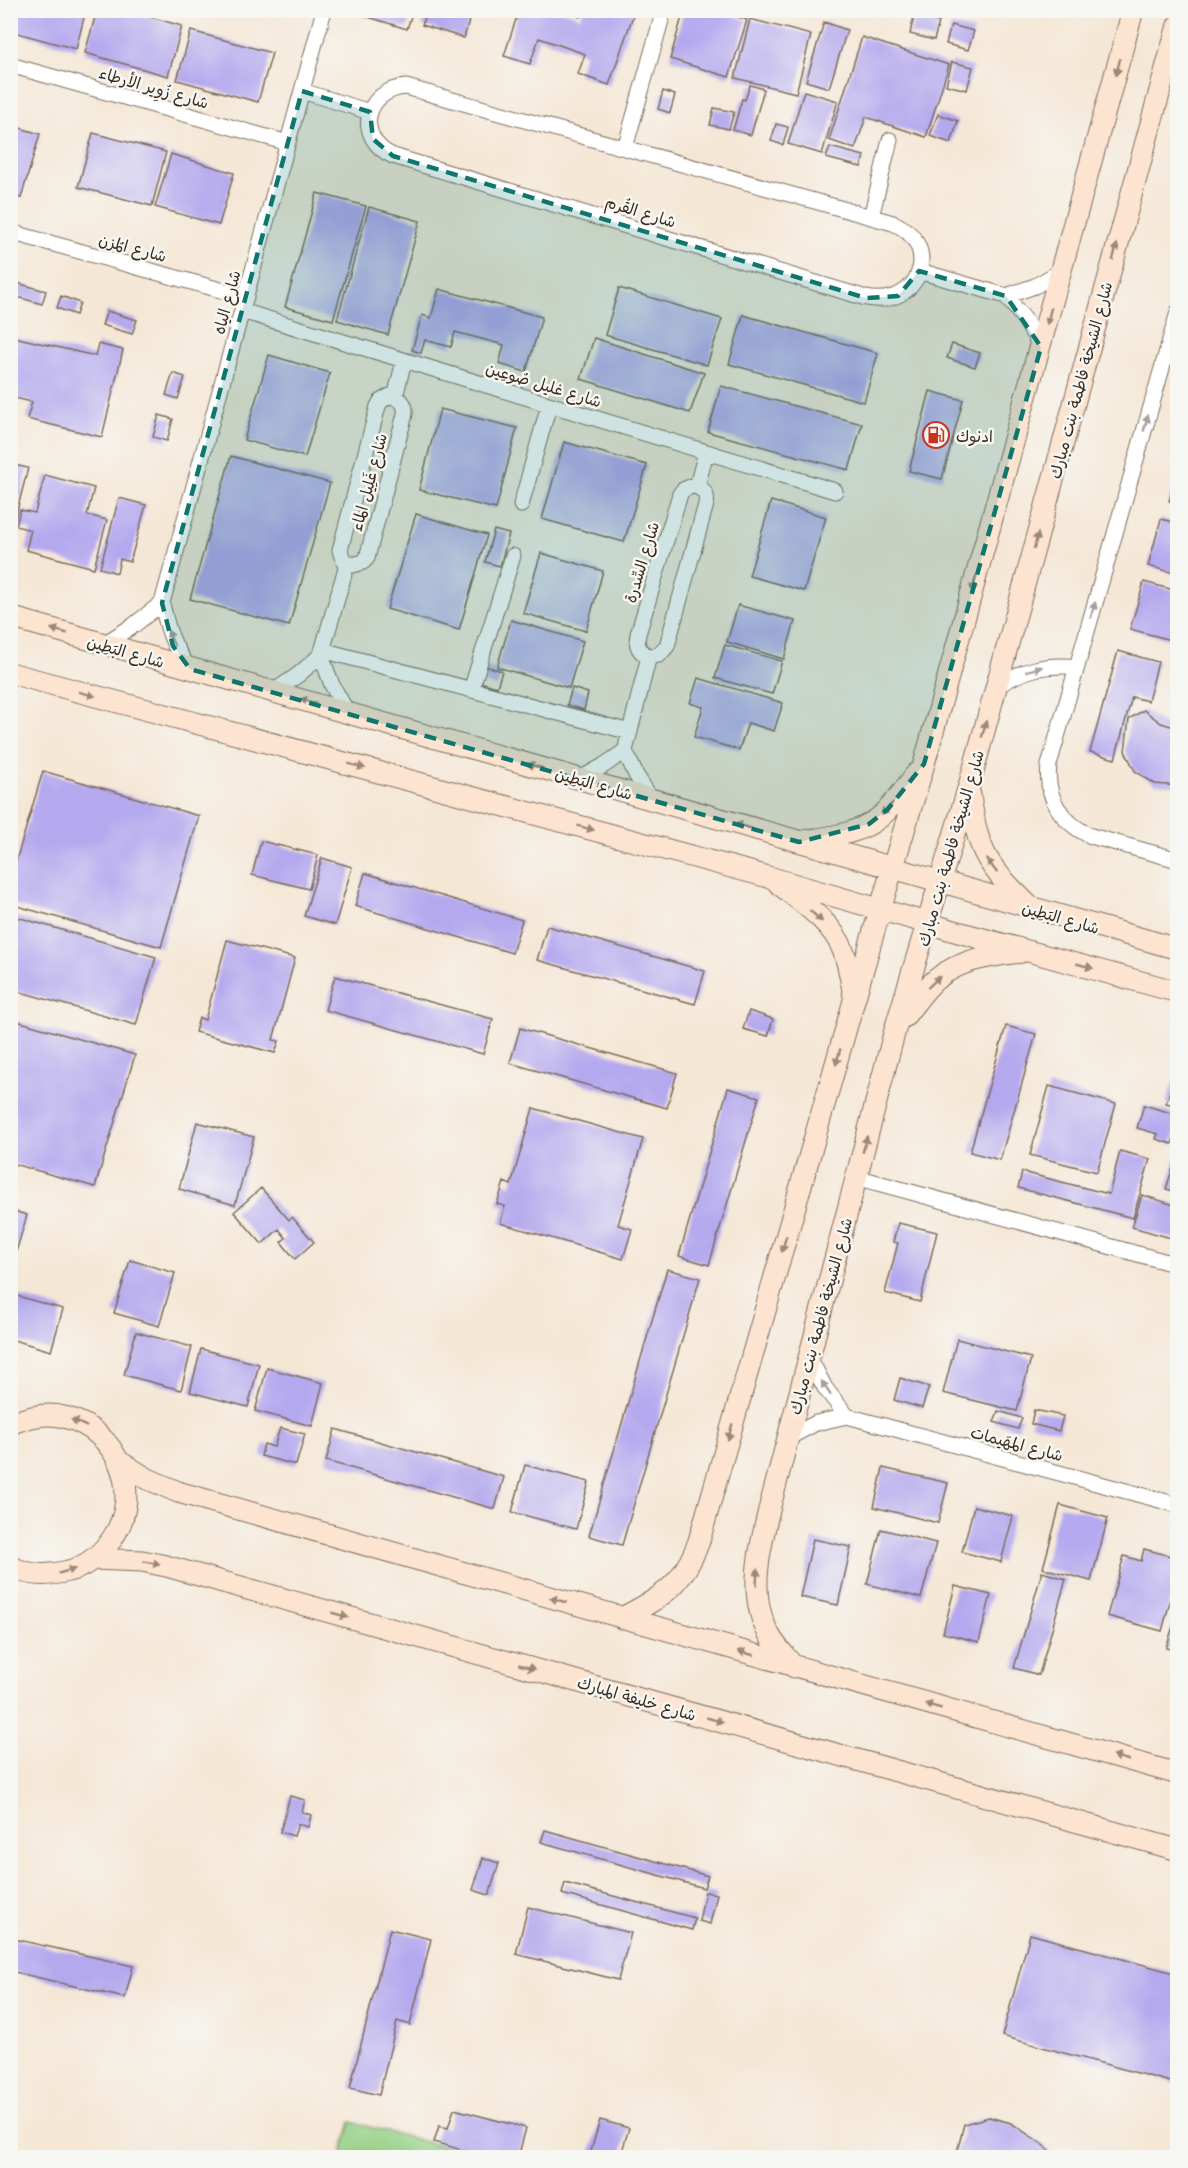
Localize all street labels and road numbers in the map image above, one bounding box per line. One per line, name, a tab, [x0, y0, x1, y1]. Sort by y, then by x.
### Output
street label: شارع زُوِير الأرطاء	[96, 61, 211, 115]
street label: شارع القُرم	[602, 190, 679, 235]
street label: شارع المُزن	[96, 228, 169, 268]
street label: شارع الياه	[207, 268, 247, 337]
street label: شارع الشيخة فاطمة بنت مبارك	[1044, 279, 1118, 481]
street label: شارع غليل صُوعِين	[483, 356, 604, 413]
street label: شارع غَلِيل الماء	[345, 431, 393, 534]
street label: شارع السِّدرة	[619, 519, 665, 606]
street label: شارع البَطِين	[84, 630, 167, 674]
street label: شارع الشيخة فاطمة بنت مبارك	[912, 747, 990, 949]
street label: شارع البَطِين	[552, 762, 635, 806]
street label: شارع البَطِين	[1019, 896, 1102, 940]
street label: شارع الشيخة فاطمة بنت مبارك	[784, 1215, 858, 1417]
street label: شارع المهَيمات	[968, 1421, 1066, 1467]
street label: شارع خليفة المبارك	[575, 1671, 699, 1727]

